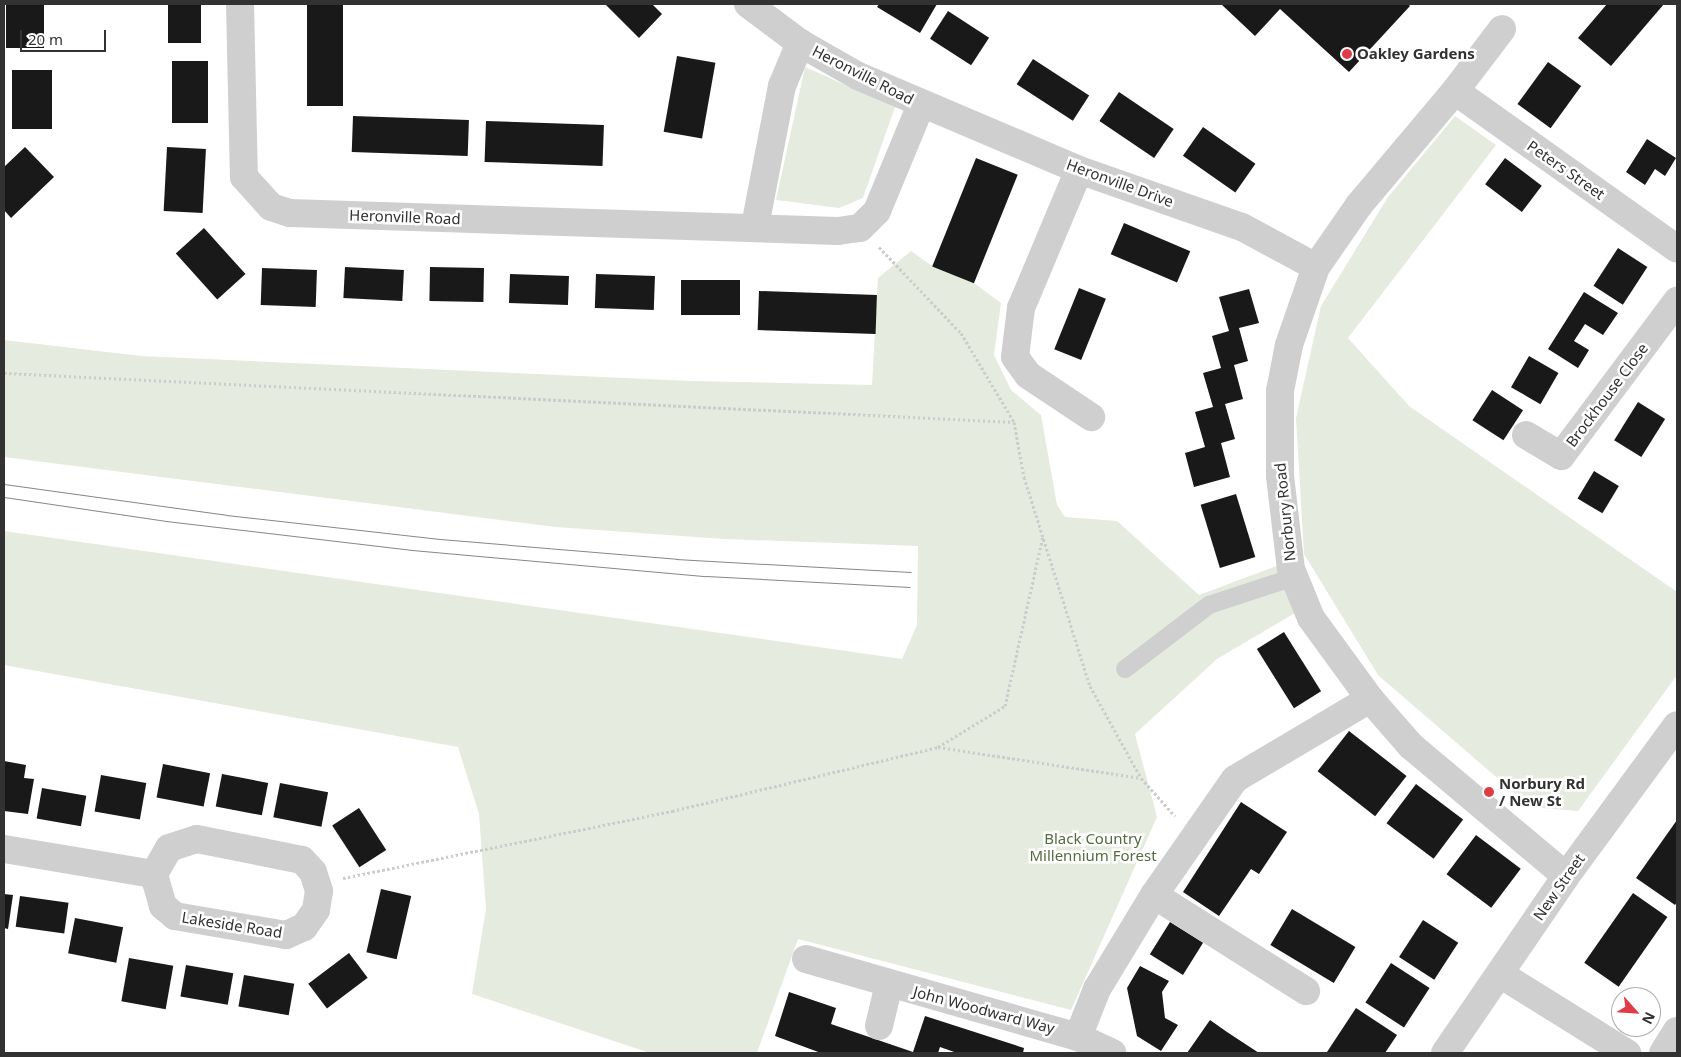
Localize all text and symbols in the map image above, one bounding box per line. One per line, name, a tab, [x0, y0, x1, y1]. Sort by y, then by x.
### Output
scale bar	[22, 20, 109, 52]
text: 20 m	[28, 29, 63, 49]
street label: Heronville Road	[809, 42, 917, 108]
place label: Oakley Gardens	[1357, 45, 1475, 63]
marker: Oakley Gardens	[1341, 48, 1353, 60]
street label: Peters Street	[1524, 137, 1608, 203]
street label: Heronville Drive	[1064, 155, 1176, 211]
street label: Heronville Road	[349, 206, 461, 228]
street label: Brockhouse Close	[1562, 340, 1652, 450]
street label: Norbury Road	[1271, 462, 1299, 562]
place label: Norbury Rd / New St	[1499, 774, 1585, 809]
marker: Norbury Rd / New St	[1483, 786, 1495, 798]
park label: Black Country Millennium Forest	[1029, 829, 1157, 864]
street label: New Street	[1530, 850, 1588, 924]
street label: Lakeside Road	[181, 908, 283, 942]
street label: John Woodward Way	[911, 982, 1057, 1038]
north arrow	[1611, 987, 1661, 1037]
text: N	[1638, 1009, 1660, 1028]

